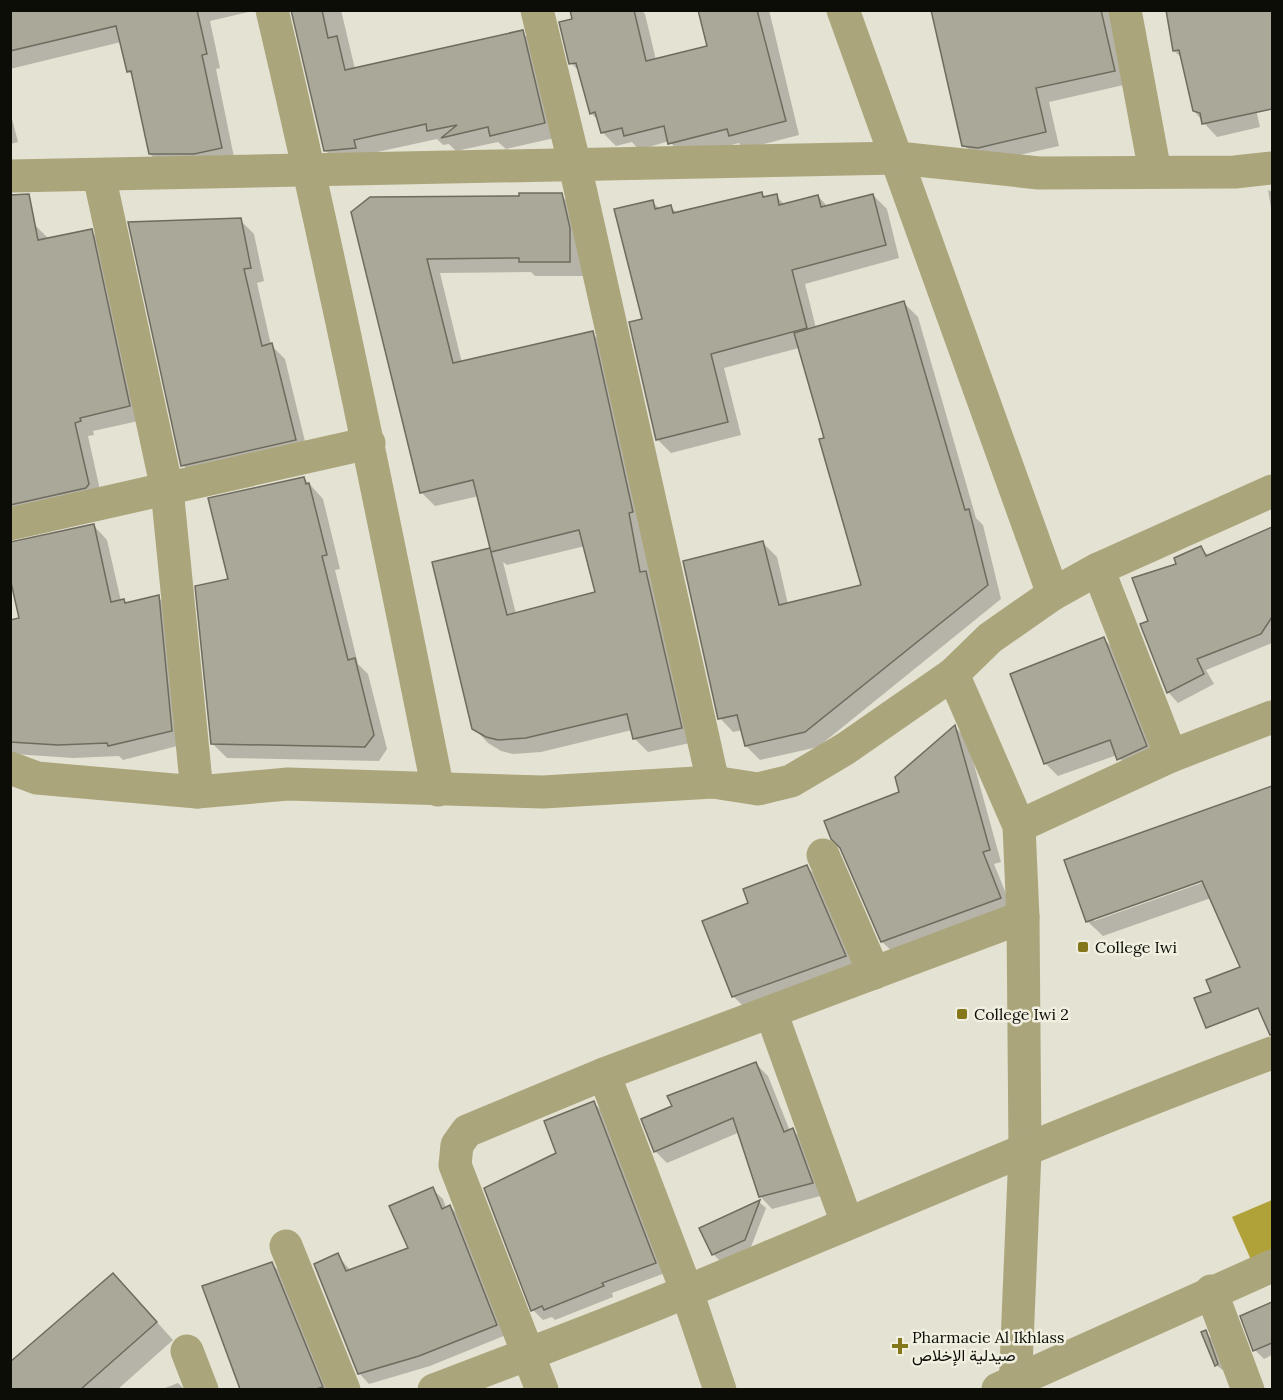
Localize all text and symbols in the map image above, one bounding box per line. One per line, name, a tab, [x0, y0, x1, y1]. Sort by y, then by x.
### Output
place label: College Iwi	[1095, 937, 1177, 957]
marker: College Iwi	[1076, 940, 1090, 954]
place label: College Iwi 2	[974, 1004, 1069, 1024]
marker: College Iwi 2	[955, 1007, 969, 1021]
place label: Pharmacie Al Ikhlass صيدلية الإخلاص	[912, 1327, 1064, 1366]
marker: Pharmacie Al Ikhlass صيدلية الإخلاص	[893, 1339, 907, 1353]

